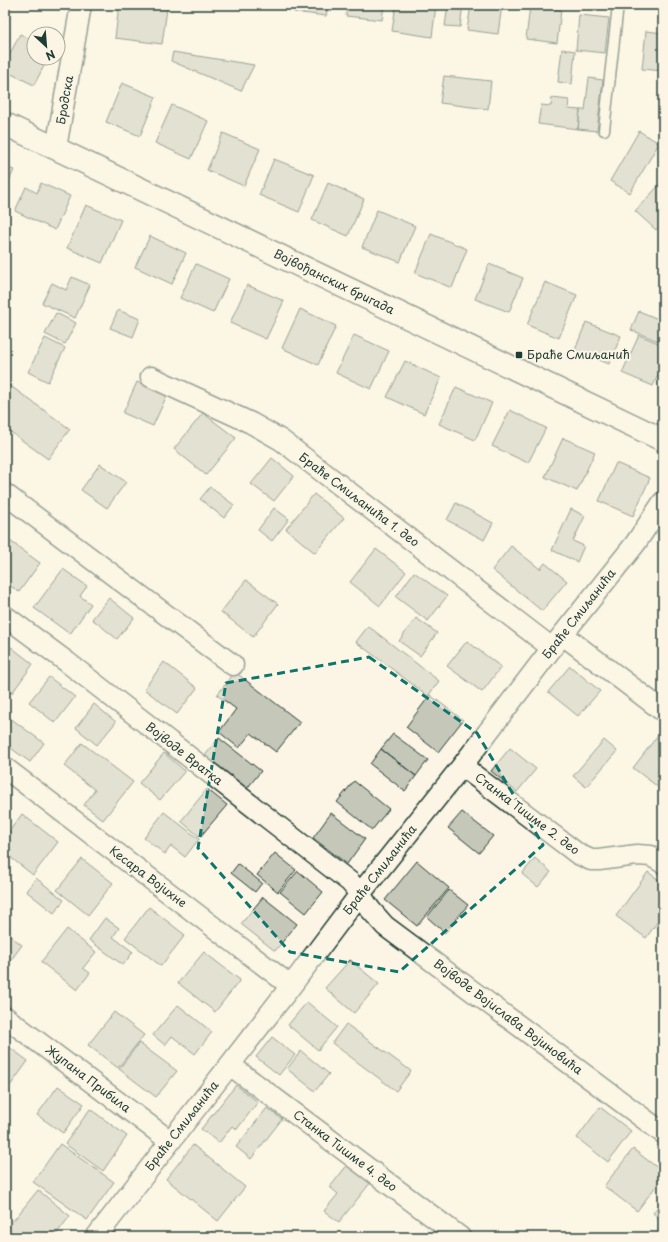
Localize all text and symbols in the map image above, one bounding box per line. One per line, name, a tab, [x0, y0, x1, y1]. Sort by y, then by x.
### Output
north arrow	[26, 26, 66, 66]
text: N	[43, 46, 58, 65]
street label: Бродска	[51, 74, 77, 126]
street label: Војвођанских бригада	[271, 244, 398, 318]
place label: Браће Смиљанић	[527, 345, 630, 363]
marker: Браће Смиљанић	[514, 350, 524, 360]
street label: Браће Смиљанића 1. део	[296, 448, 424, 551]
street label: Браће Смиљанића	[537, 564, 619, 662]
street label: Војводе Вратка	[142, 717, 227, 789]
street label: Станка Тишме 2. део	[471, 768, 584, 859]
street label: Браће Смиљанића	[338, 820, 420, 918]
street label: Кесара Војихне	[106, 841, 191, 911]
street label: Војводе Војислава Војиновића	[430, 954, 587, 1079]
street label: Жупана Прибила	[42, 1040, 135, 1116]
street label: Браће Смиљанића	[140, 1076, 222, 1174]
street label: Станка Тишме 4. део	[290, 1105, 402, 1195]

